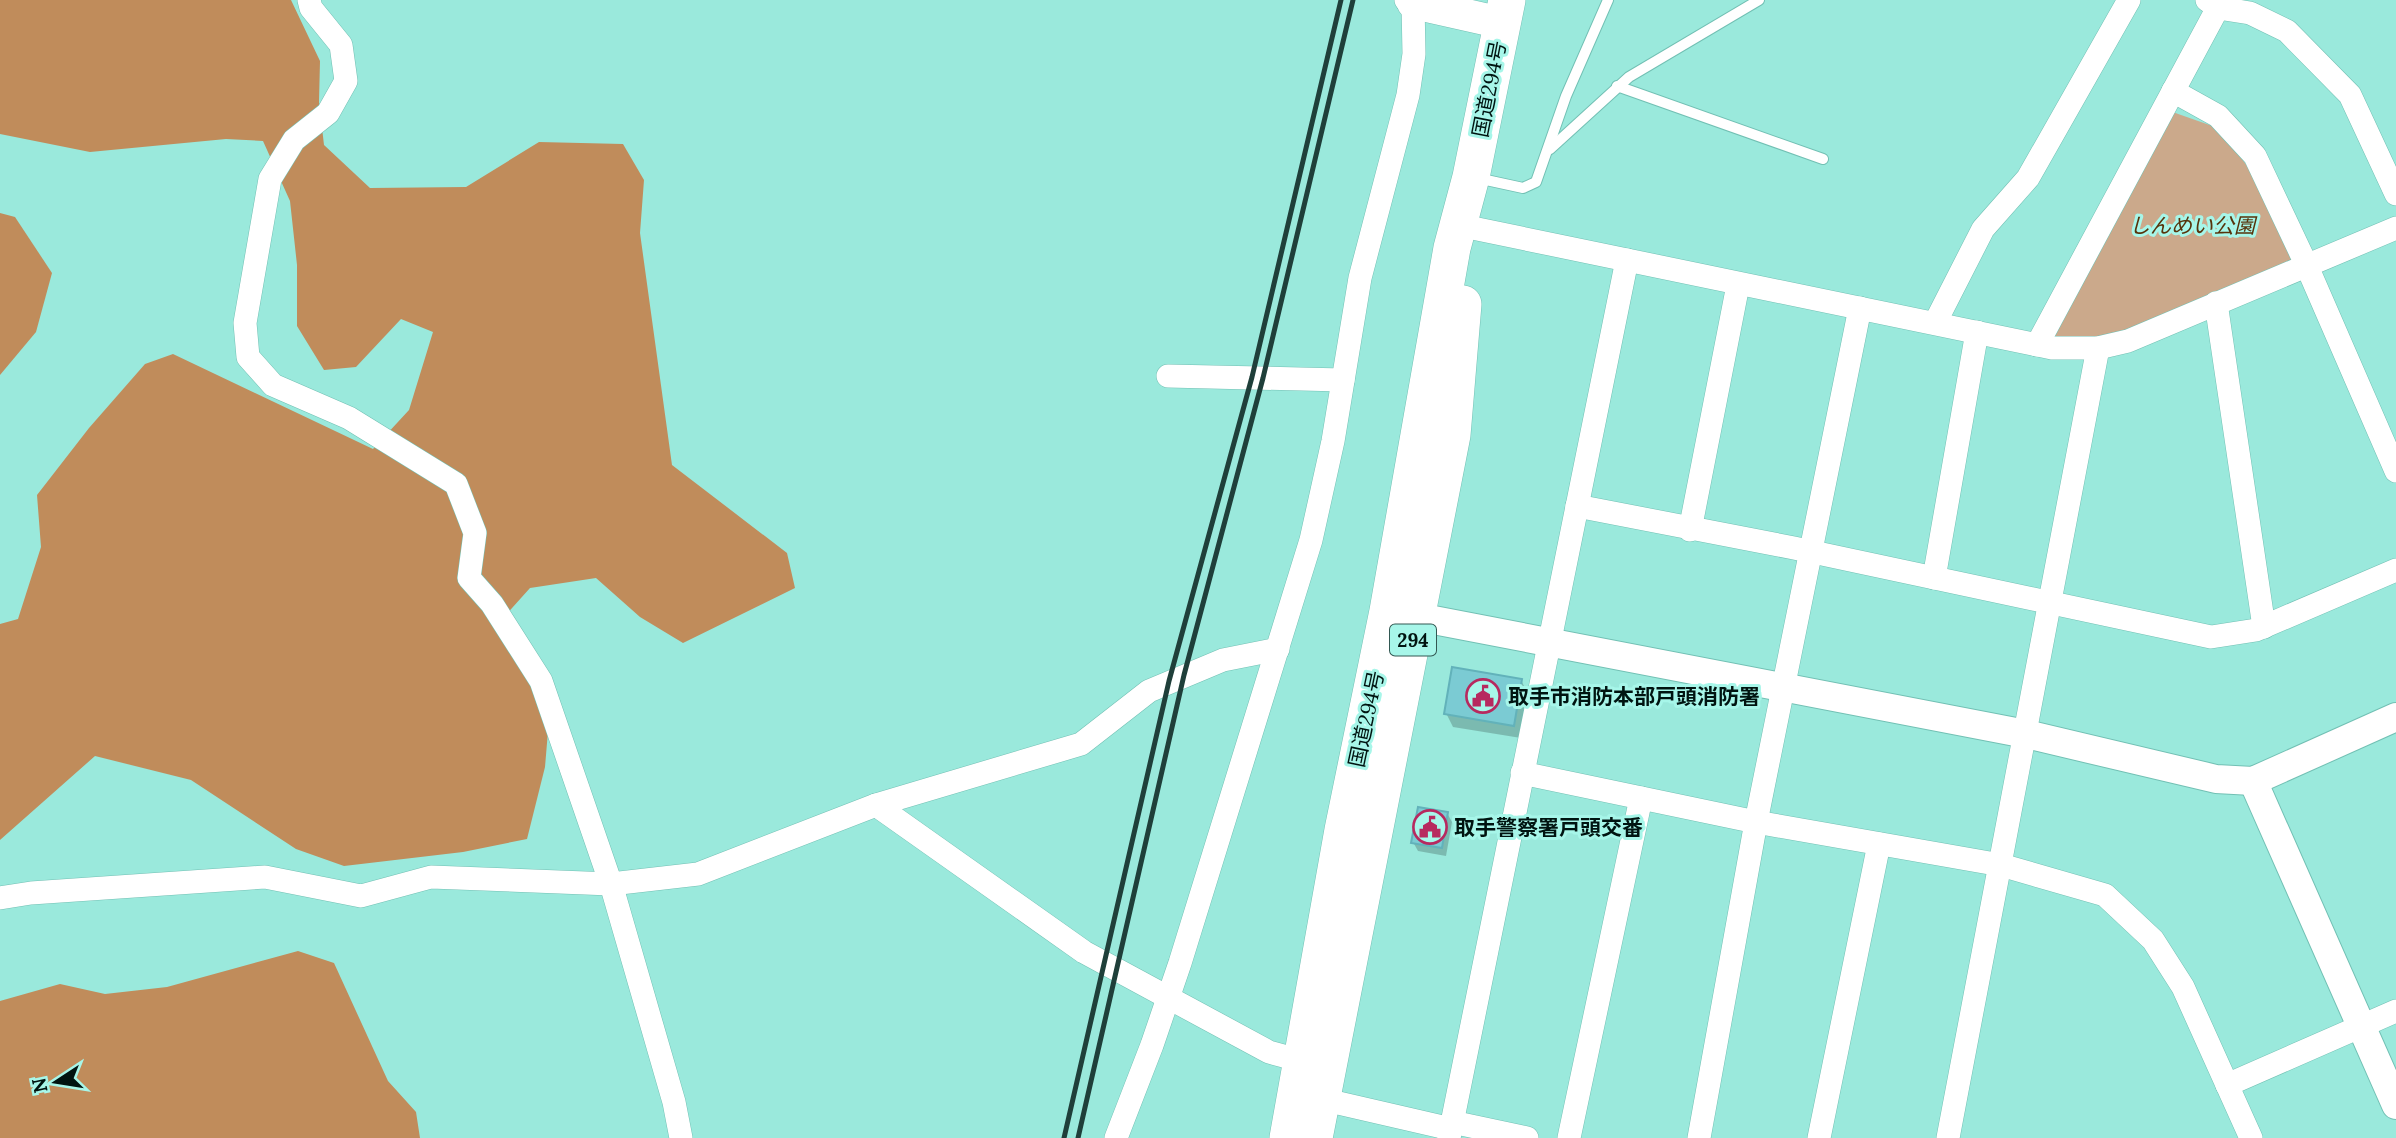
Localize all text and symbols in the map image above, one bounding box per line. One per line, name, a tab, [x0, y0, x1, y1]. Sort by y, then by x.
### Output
street label: 国道294号	[1466, 38, 1512, 140]
park label: しんめい公園	[2129, 212, 2258, 239]
road number: 294	[1390, 624, 1436, 656]
street label: 国道294号	[1343, 668, 1389, 770]
public building icon: 取手市消防本部戸頭消防署	[1464, 677, 1502, 715]
place label: 取手市消防本部戸頭消防署	[1508, 683, 1760, 710]
public building icon: 取手警察署戸頭交番	[1411, 808, 1449, 846]
place label: 取手警察署戸頭交番	[1454, 814, 1643, 841]
north arrow	[21, 1047, 91, 1117]
text: N	[26, 1076, 53, 1095]

